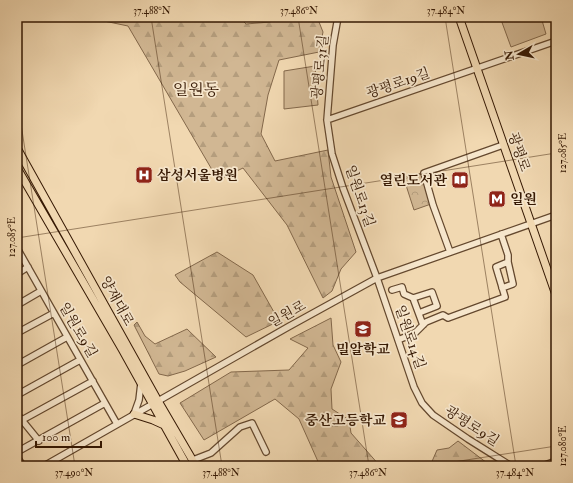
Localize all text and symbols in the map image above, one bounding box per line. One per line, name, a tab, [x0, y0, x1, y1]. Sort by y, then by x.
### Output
text: 37.488°N	[133, 5, 171, 17]
text: 37.486°N	[280, 5, 318, 17]
text: 37.484°N	[427, 5, 465, 17]
street label: 광평로31길	[308, 34, 332, 100]
north arrow	[499, 34, 539, 74]
text: N	[502, 48, 517, 62]
street label: 광평로19길	[364, 64, 432, 102]
district label: 일원동	[173, 80, 220, 100]
street label: 광평로	[504, 130, 534, 174]
text: 127.085°E	[557, 133, 569, 173]
street label: 일원로13길	[341, 163, 379, 229]
hospital icon: 삼성서울병원	[134, 165, 154, 185]
place label: 삼성서울병원	[157, 167, 238, 184]
library icon: 열린도서관	[450, 170, 470, 190]
place label: 열린도서관	[379, 172, 447, 189]
metro station icon: 일원	[487, 189, 507, 209]
place label: 일원	[510, 191, 537, 208]
text: 127.085°E	[6, 217, 18, 257]
street label: 양재대로	[96, 273, 138, 329]
street label: 일원로	[265, 297, 309, 331]
street label: 일원로9길	[55, 299, 101, 361]
street label: 일원로14길	[391, 303, 429, 371]
school or university icon: 밀알학교	[353, 319, 373, 339]
place label: 밀알학교	[336, 341, 391, 358]
street label: 광평로9길	[442, 402, 502, 450]
school or university icon: 중산고등학교	[389, 410, 409, 430]
place label: 중산고등학교	[305, 412, 386, 429]
scale bar	[36, 423, 101, 449]
text: 127.080°E	[557, 426, 569, 466]
text: 100 m	[42, 430, 71, 445]
text: 37.490°N	[55, 467, 93, 479]
text: 37.488°N	[202, 467, 240, 479]
text: 37.486°N	[349, 467, 387, 479]
text: 37.484°N	[496, 467, 534, 479]

